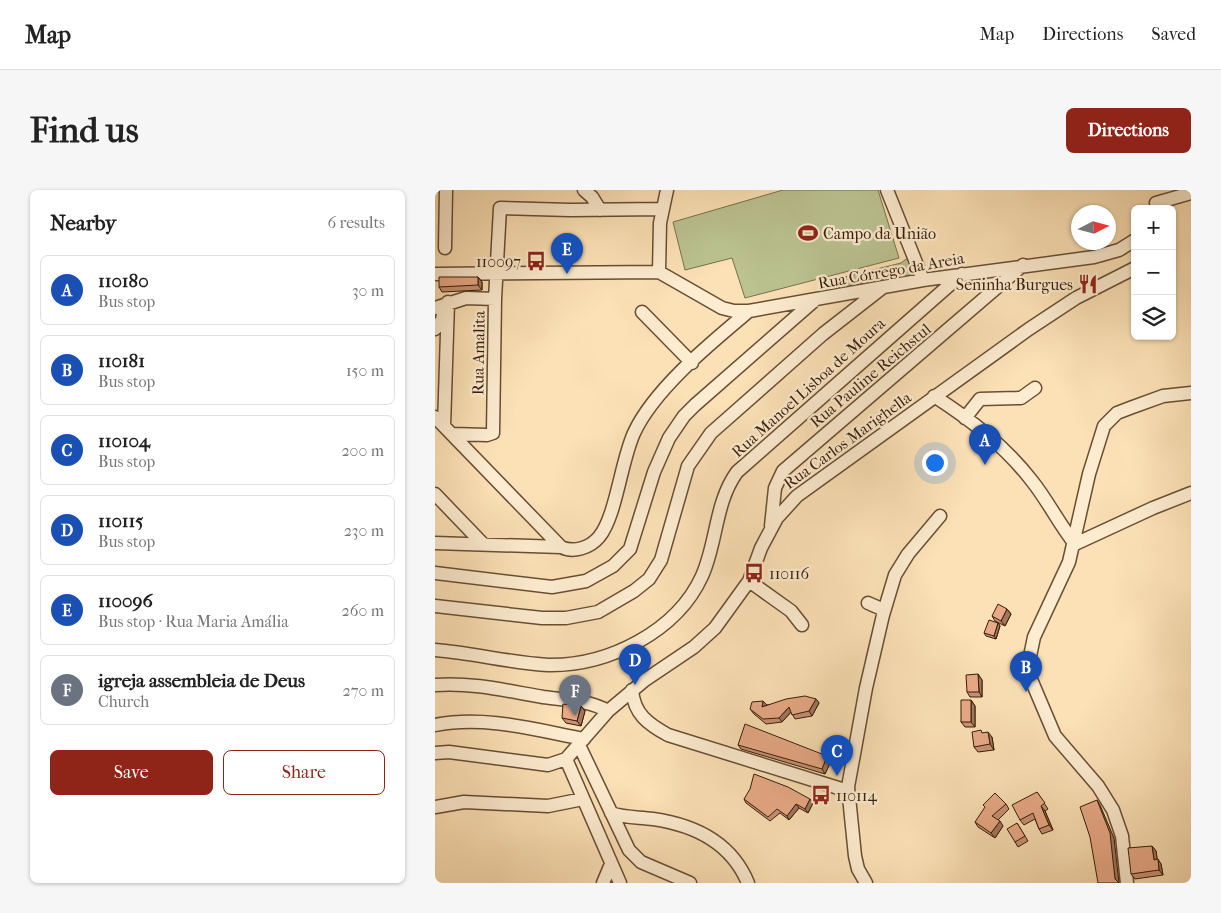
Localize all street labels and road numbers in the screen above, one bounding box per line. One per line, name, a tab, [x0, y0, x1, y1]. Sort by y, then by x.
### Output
street label: Rua Córrego da Areia	[816, 248, 966, 293]
street label: Rua Amalita	[468, 310, 489, 395]
street label: Rua Manoel Lisboa de Moura	[728, 313, 889, 461]
street label: Rua Pauline Reichstul	[806, 319, 935, 431]
street label: Rua Carlos Marighella	[780, 387, 915, 493]

